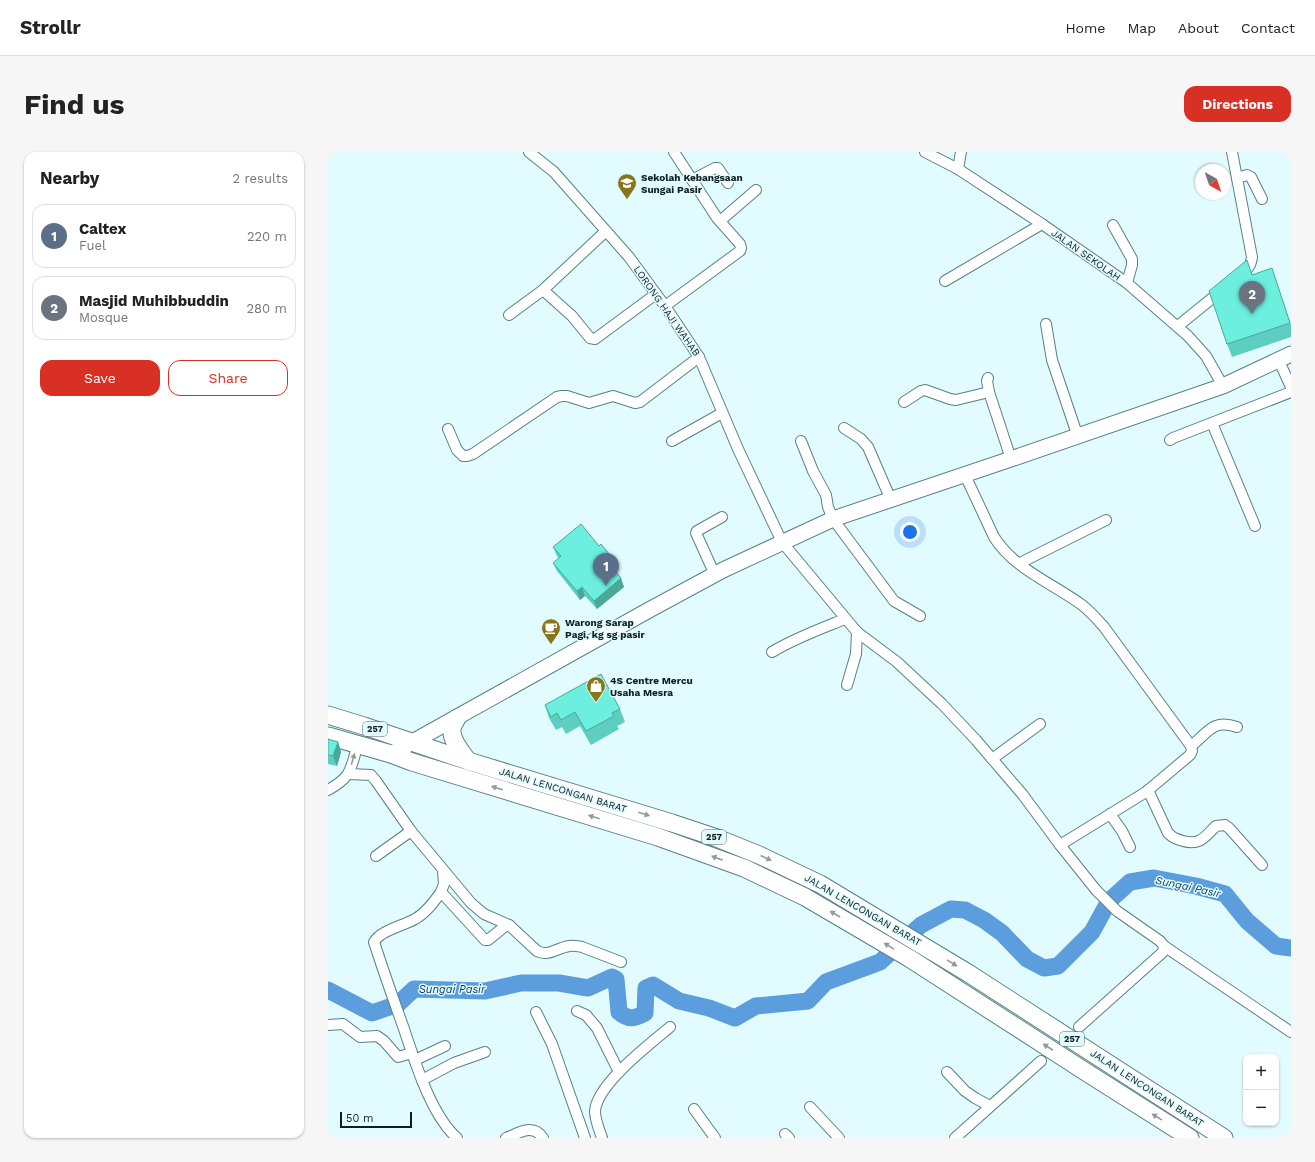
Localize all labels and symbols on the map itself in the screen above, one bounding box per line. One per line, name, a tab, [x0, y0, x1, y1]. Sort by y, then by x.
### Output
north arrow	[1195, 164, 1231, 200]
school or university icon: Sekolah Kebangsaan Sungai Pasir	[616, 172, 638, 200]
place label: Sekolah Kebangsaan Sungai Pasir	[641, 172, 743, 195]
street label: JALAN SEKOLAH	[1049, 227, 1123, 283]
street label: LORONG HAJI WAHAB	[632, 264, 702, 358]
pin: 2	[1239, 281, 1265, 314]
your location	[900, 522, 920, 542]
pin: 1	[593, 553, 619, 586]
cafe icon: Warong Sarap Pagi, kg sg pasir	[540, 617, 562, 645]
place label: Warong Sarap Pagi, kg sg pasir	[565, 617, 645, 640]
shop icon: 4S Centre Mercu Usaha Mesra	[585, 675, 607, 703]
place label: 4S Centre Mercu Usaha Mesra	[610, 675, 693, 698]
road number: 257	[363, 722, 387, 736]
one-way arrow	[350, 753, 356, 765]
street label: JALAN LENCONGAN BARAT	[498, 765, 628, 815]
one-way arrow	[490, 785, 502, 791]
one-way arrow	[638, 811, 650, 817]
one-way arrow	[588, 814, 600, 820]
road number: 257	[702, 830, 726, 844]
one-way arrow	[711, 855, 723, 861]
one-way arrow	[760, 855, 772, 861]
street label: JALAN LENCONGAN BARAT	[803, 872, 923, 948]
water label: Sungai Pasir	[1154, 874, 1223, 900]
one-way arrow	[829, 911, 840, 918]
one-way arrow	[883, 942, 895, 949]
one-way arrow	[947, 959, 957, 967]
water label: Sungai Pasir	[419, 983, 486, 996]
road number: 257	[1060, 1032, 1084, 1046]
one-way arrow	[1043, 1043, 1053, 1051]
street label: JALAN LENCONGAN BARAT	[1088, 1047, 1206, 1129]
scale bar	[340, 1110, 412, 1129]
one-way arrow	[1152, 1113, 1162, 1121]

